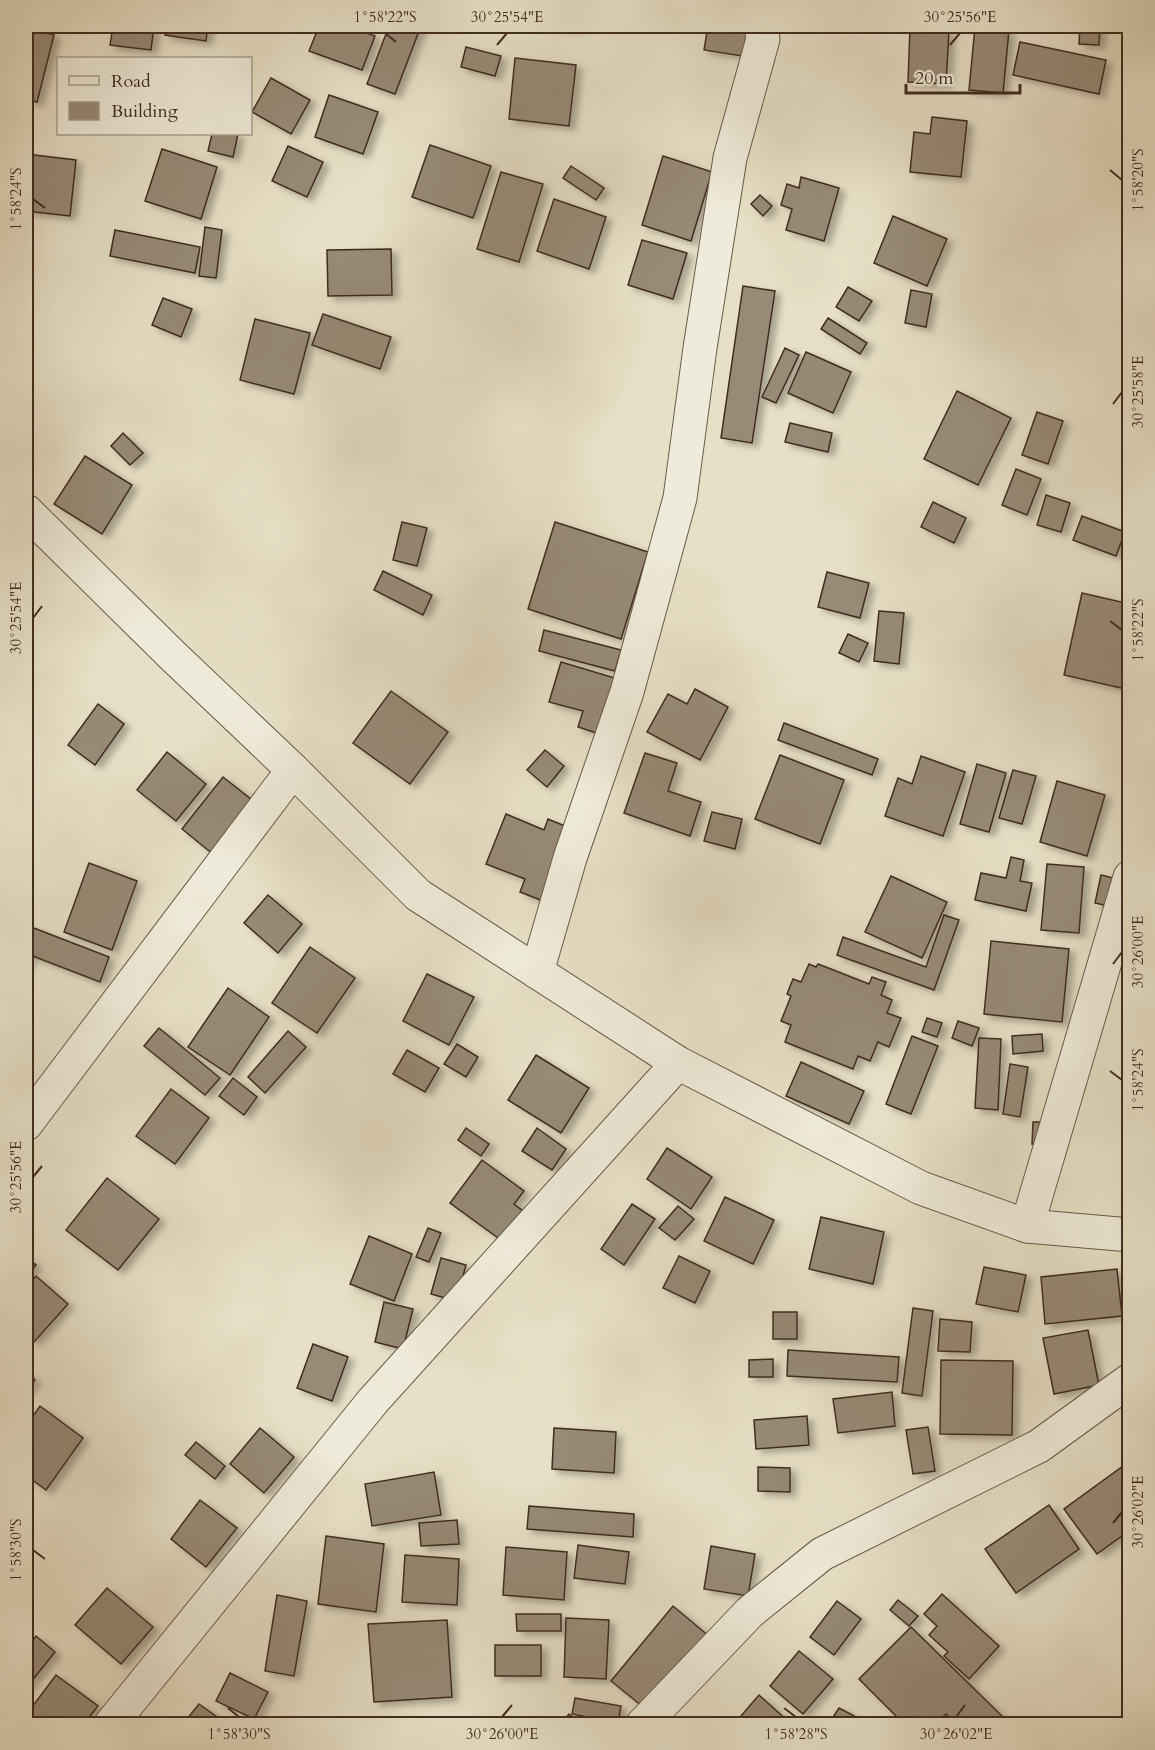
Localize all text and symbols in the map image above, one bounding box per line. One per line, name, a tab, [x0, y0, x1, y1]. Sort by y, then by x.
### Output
text: 1°58'22"S	[353, 7, 417, 27]
text: 30°25'54"E	[471, 7, 543, 27]
text: 30°25'56"E	[924, 7, 996, 27]
legend	[57, 57, 252, 135]
scale bar	[906, 57, 1020, 95]
text: 20 m	[915, 66, 954, 91]
text: Road	[111, 69, 151, 94]
text: Building	[111, 99, 179, 124]
text: 1°58'20"S	[1128, 148, 1148, 212]
text: 1°58'24"S	[6, 167, 26, 231]
text: 30°25'58"E	[1128, 356, 1148, 428]
text: 30°25'54"E	[6, 582, 26, 654]
text: 1°58'22"S	[1128, 598, 1148, 662]
text: 30°26'00"E	[1128, 916, 1148, 988]
text: 1°58'24"S	[1128, 1048, 1148, 1112]
text: 30°25'56"E	[6, 1141, 26, 1213]
text: 30°26'02"E	[1128, 1476, 1148, 1548]
text: 1°58'30"S	[6, 1518, 26, 1582]
text: 1°58'30"S	[207, 1724, 271, 1744]
text: 30°26'00"E	[466, 1724, 538, 1744]
text: 1°58'28"S	[764, 1724, 828, 1744]
text: 30°26'02"E	[920, 1724, 992, 1744]

